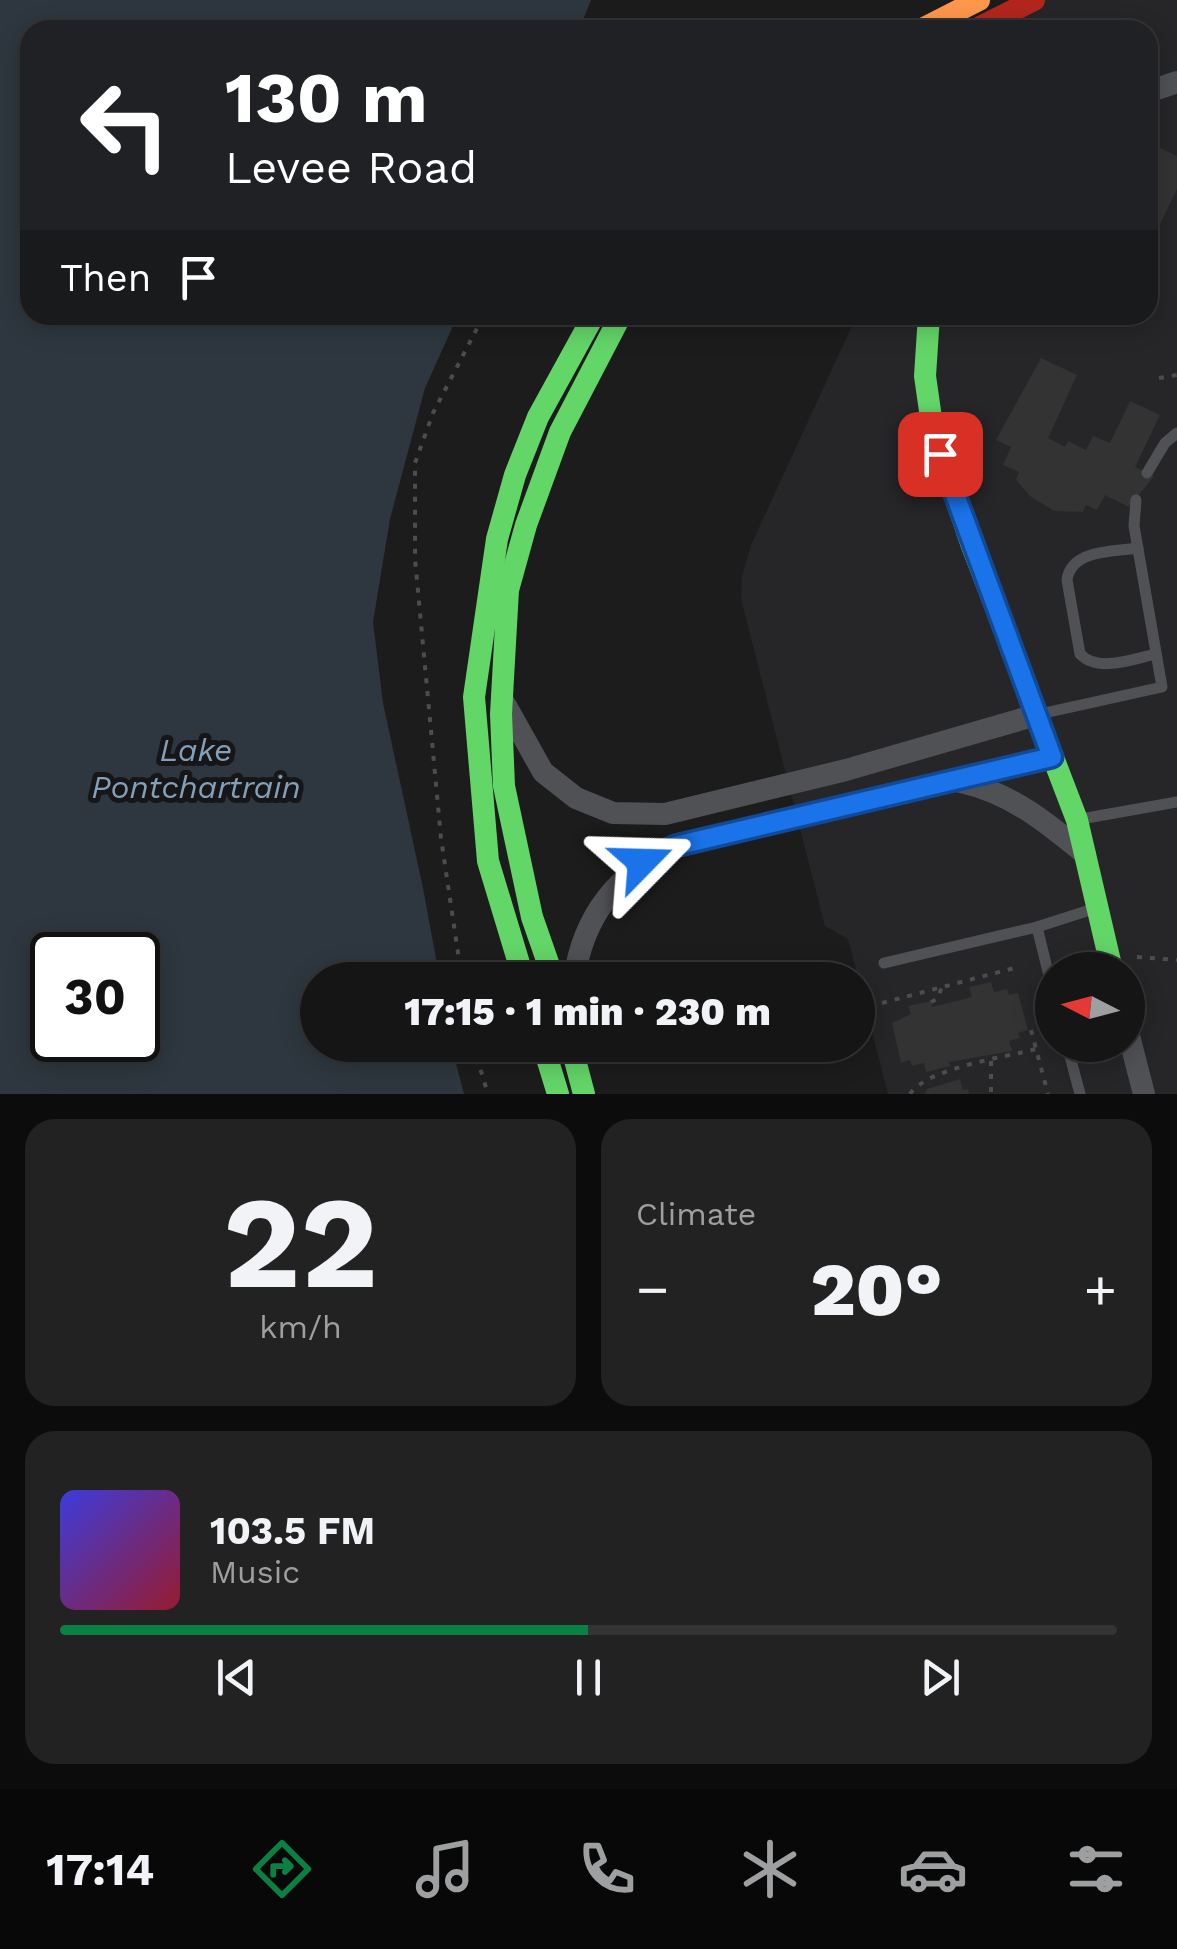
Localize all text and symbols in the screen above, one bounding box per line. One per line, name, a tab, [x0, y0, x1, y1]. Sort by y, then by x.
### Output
text: 130 m	[225, 57, 428, 139]
icon: left	[60, 60, 190, 190]
text: Levee Road	[225, 141, 477, 194]
icon: arrive	[171, 250, 226, 305]
text: Then	[60, 256, 151, 300]
pin	[898, 412, 983, 497]
icon: arrive	[913, 427, 968, 482]
water label: Lake Pontchartrain	[91, 731, 301, 806]
position arrow	[590, 810, 694, 914]
speed limit sign: 30	[30, 932, 160, 1062]
north arrow	[1035, 952, 1145, 1062]
map controls	[1035, 952, 1145, 1062]
text: 17:15 · 1 min · 230 m	[404, 990, 771, 1034]
text: 22	[223, 1166, 378, 1319]
text: Climate	[636, 1195, 756, 1233]
text: 20°	[810, 1245, 943, 1333]
text: −	[636, 1257, 669, 1321]
text: +	[1084, 1257, 1117, 1321]
text: km/h	[259, 1308, 342, 1346]
text: 103.5 FM	[210, 1509, 375, 1553]
text: Music	[210, 1553, 300, 1591]
icon: previous	[209, 1650, 264, 1705]
icon: pause	[561, 1650, 616, 1705]
icon: next	[913, 1650, 968, 1705]
icon: directions	[247, 1834, 317, 1904]
icon: music	[410, 1834, 480, 1904]
icon: phone	[572, 1834, 642, 1904]
icon: climate	[735, 1834, 805, 1904]
icon: car	[898, 1834, 968, 1904]
icon: filters	[1061, 1834, 1131, 1904]
text: 17:14	[46, 1843, 154, 1896]

